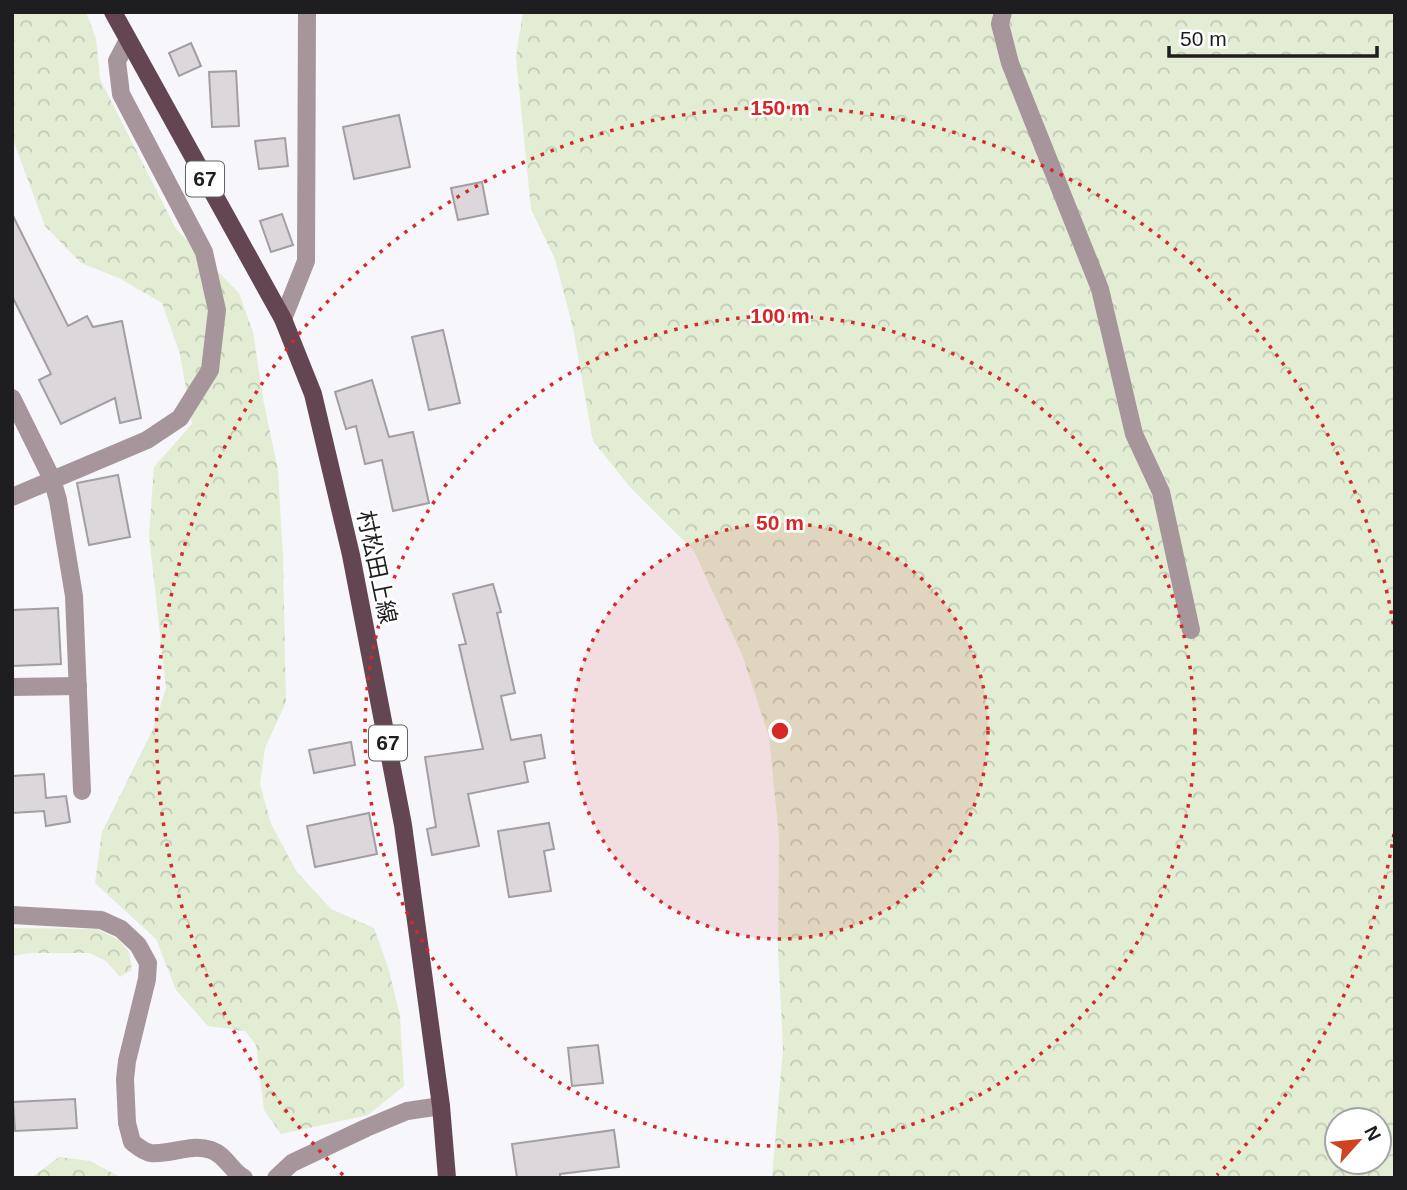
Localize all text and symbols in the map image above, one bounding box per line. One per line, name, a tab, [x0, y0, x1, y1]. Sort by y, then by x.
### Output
scale bar	[1169, 14, 1377, 58]
text: 50 m	[1180, 27, 1227, 50]
text: 150 m	[750, 96, 810, 119]
road number: 67	[186, 162, 224, 196]
text: 100 m	[750, 304, 810, 327]
street label: 村松田上線	[352, 508, 402, 626]
text: 50 m	[756, 511, 804, 534]
centre of rings	[768, 719, 792, 743]
road number: 67	[369, 726, 407, 760]
north arrow	[1323, 1106, 1393, 1176]
text: N	[1360, 1123, 1385, 1144]

